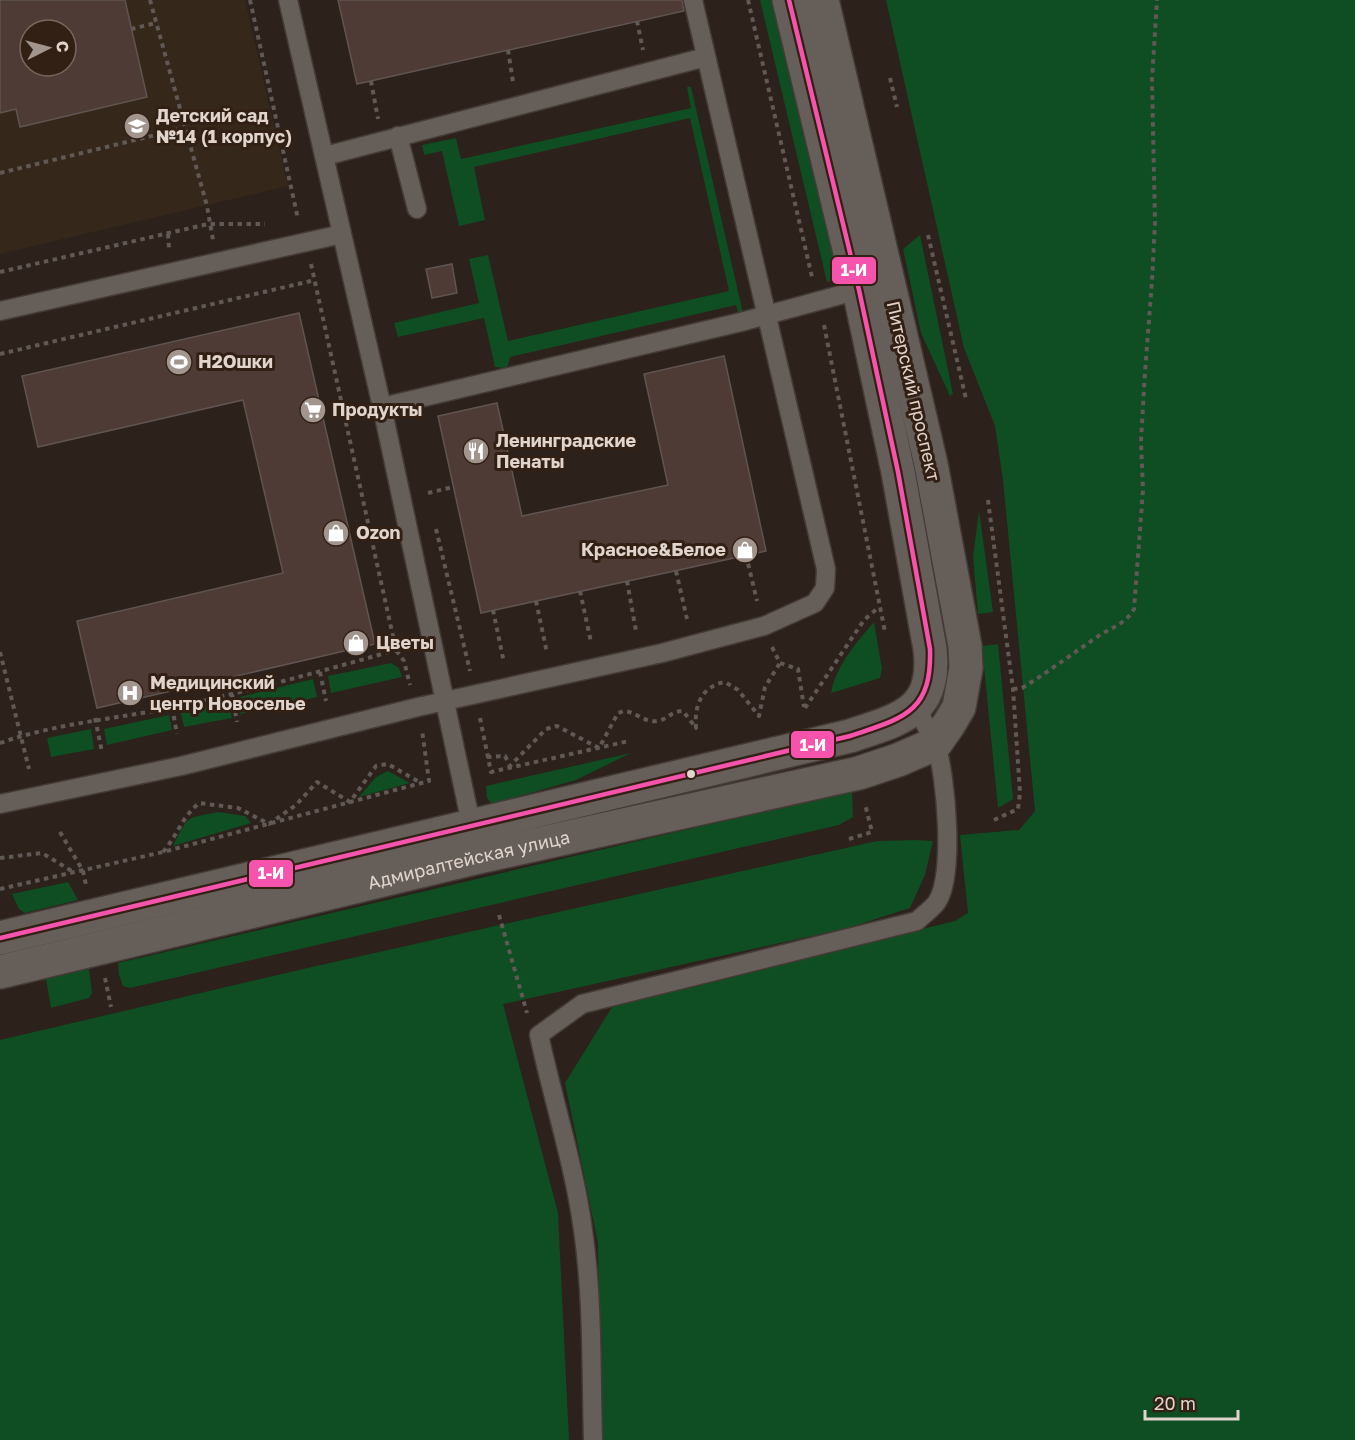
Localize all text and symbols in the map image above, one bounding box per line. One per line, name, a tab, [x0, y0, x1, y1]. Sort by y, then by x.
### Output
north arrow	[18, 18, 78, 78]
text: С	[52, 40, 73, 53]
place label: Детский сад №14 (1 корпус)	[156, 104, 292, 147]
school or university icon: Детский сад №14 (1 корпус)	[122, 111, 152, 141]
line badge: 1-И	[831, 256, 877, 285]
text: 1-И	[841, 260, 867, 280]
street label: Питерский проспект	[883, 299, 945, 483]
sports icon: H2Oшки	[164, 347, 194, 377]
place label: H2Oшки	[198, 350, 273, 372]
supermarket icon: Продукты	[298, 395, 328, 425]
place label: Продукты	[332, 398, 423, 420]
place label: Ленинградские Пенаты	[496, 429, 636, 472]
restaurant icon: Ленинградские Пенаты	[461, 436, 491, 466]
shop icon: Ozon	[321, 518, 351, 548]
place label: Ozon	[356, 521, 401, 543]
shop icon: Красное&Белое	[730, 535, 760, 565]
place label: Красное&Белое	[581, 538, 726, 560]
shop icon: Цветы	[341, 628, 371, 658]
place label: Цветы	[376, 631, 434, 653]
place label: Медицинский центр Новоселье	[150, 671, 306, 714]
hospital icon: Медицинский центр Новоселье	[115, 678, 145, 708]
line badge: 1-И	[790, 730, 835, 759]
text: 1-И	[800, 735, 826, 755]
unlabelled marker	[685, 768, 697, 780]
street label: Адмиралтейская улица	[365, 825, 572, 893]
line badge: 1-И	[248, 859, 294, 888]
text: 1-И	[258, 863, 284, 883]
scale bar	[1145, 1383, 1238, 1421]
text: 20 m	[1154, 1392, 1196, 1414]

